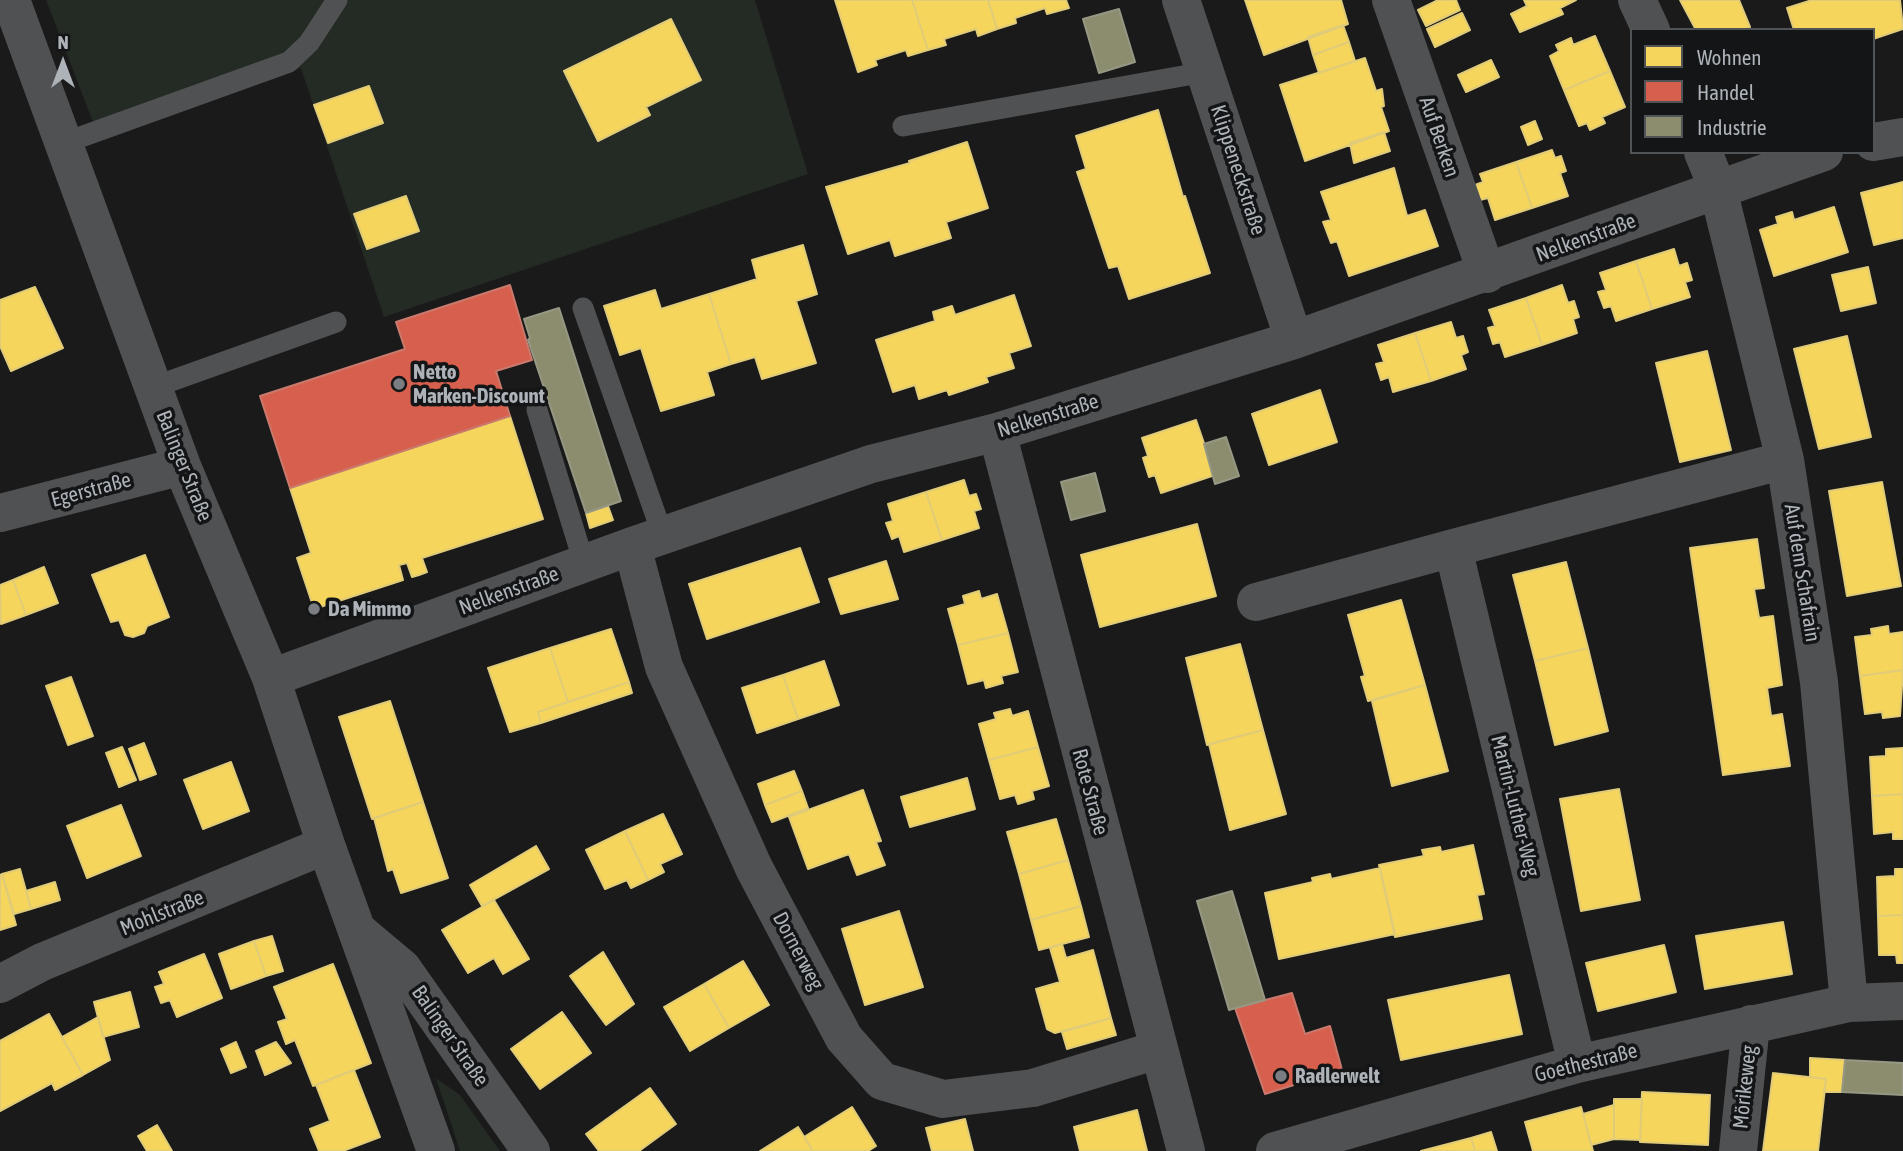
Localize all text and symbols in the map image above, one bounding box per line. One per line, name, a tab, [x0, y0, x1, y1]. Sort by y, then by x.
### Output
north arrow	[28, 28, 98, 98]
legend	[1630, 28, 1875, 154]
text: N	[57, 31, 69, 53]
text: Wohnen	[1697, 45, 1762, 69]
text: Handel	[1697, 80, 1754, 104]
street label: Auf Berken	[1414, 94, 1464, 180]
street label: Klippeneckstraße	[1205, 102, 1271, 238]
text: Industrie	[1697, 115, 1767, 139]
street label: Nelkenstraße	[1533, 208, 1639, 268]
place label: Netto Marken-Discount	[413, 359, 545, 409]
marker: Netto Marken-Discount	[391, 376, 407, 392]
street label: Nelkenstraße	[994, 389, 1102, 443]
street label: Balinger Straße	[150, 407, 218, 525]
street label: Egerstraße	[48, 467, 134, 513]
street label: Auf dem Schafrain	[1779, 502, 1825, 644]
street label: Nelkenstraße	[456, 561, 562, 621]
place label: Da Mimmo	[328, 596, 411, 622]
marker: Da Mimmo	[306, 601, 322, 617]
street label: Martin-Luther-Weg	[1485, 733, 1545, 879]
street label: Rote Straße	[1066, 746, 1114, 838]
street label: Mohlstraße	[116, 885, 208, 941]
street label: Dornerweg	[767, 908, 829, 994]
street label: Balinger Straße	[406, 981, 494, 1091]
street label: Goethestraße	[1532, 1038, 1640, 1088]
street label: Mörikeweg	[1728, 1044, 1762, 1130]
place label: Radlerwelt	[1295, 1063, 1380, 1089]
marker: Radlerwelt	[1273, 1068, 1289, 1084]

